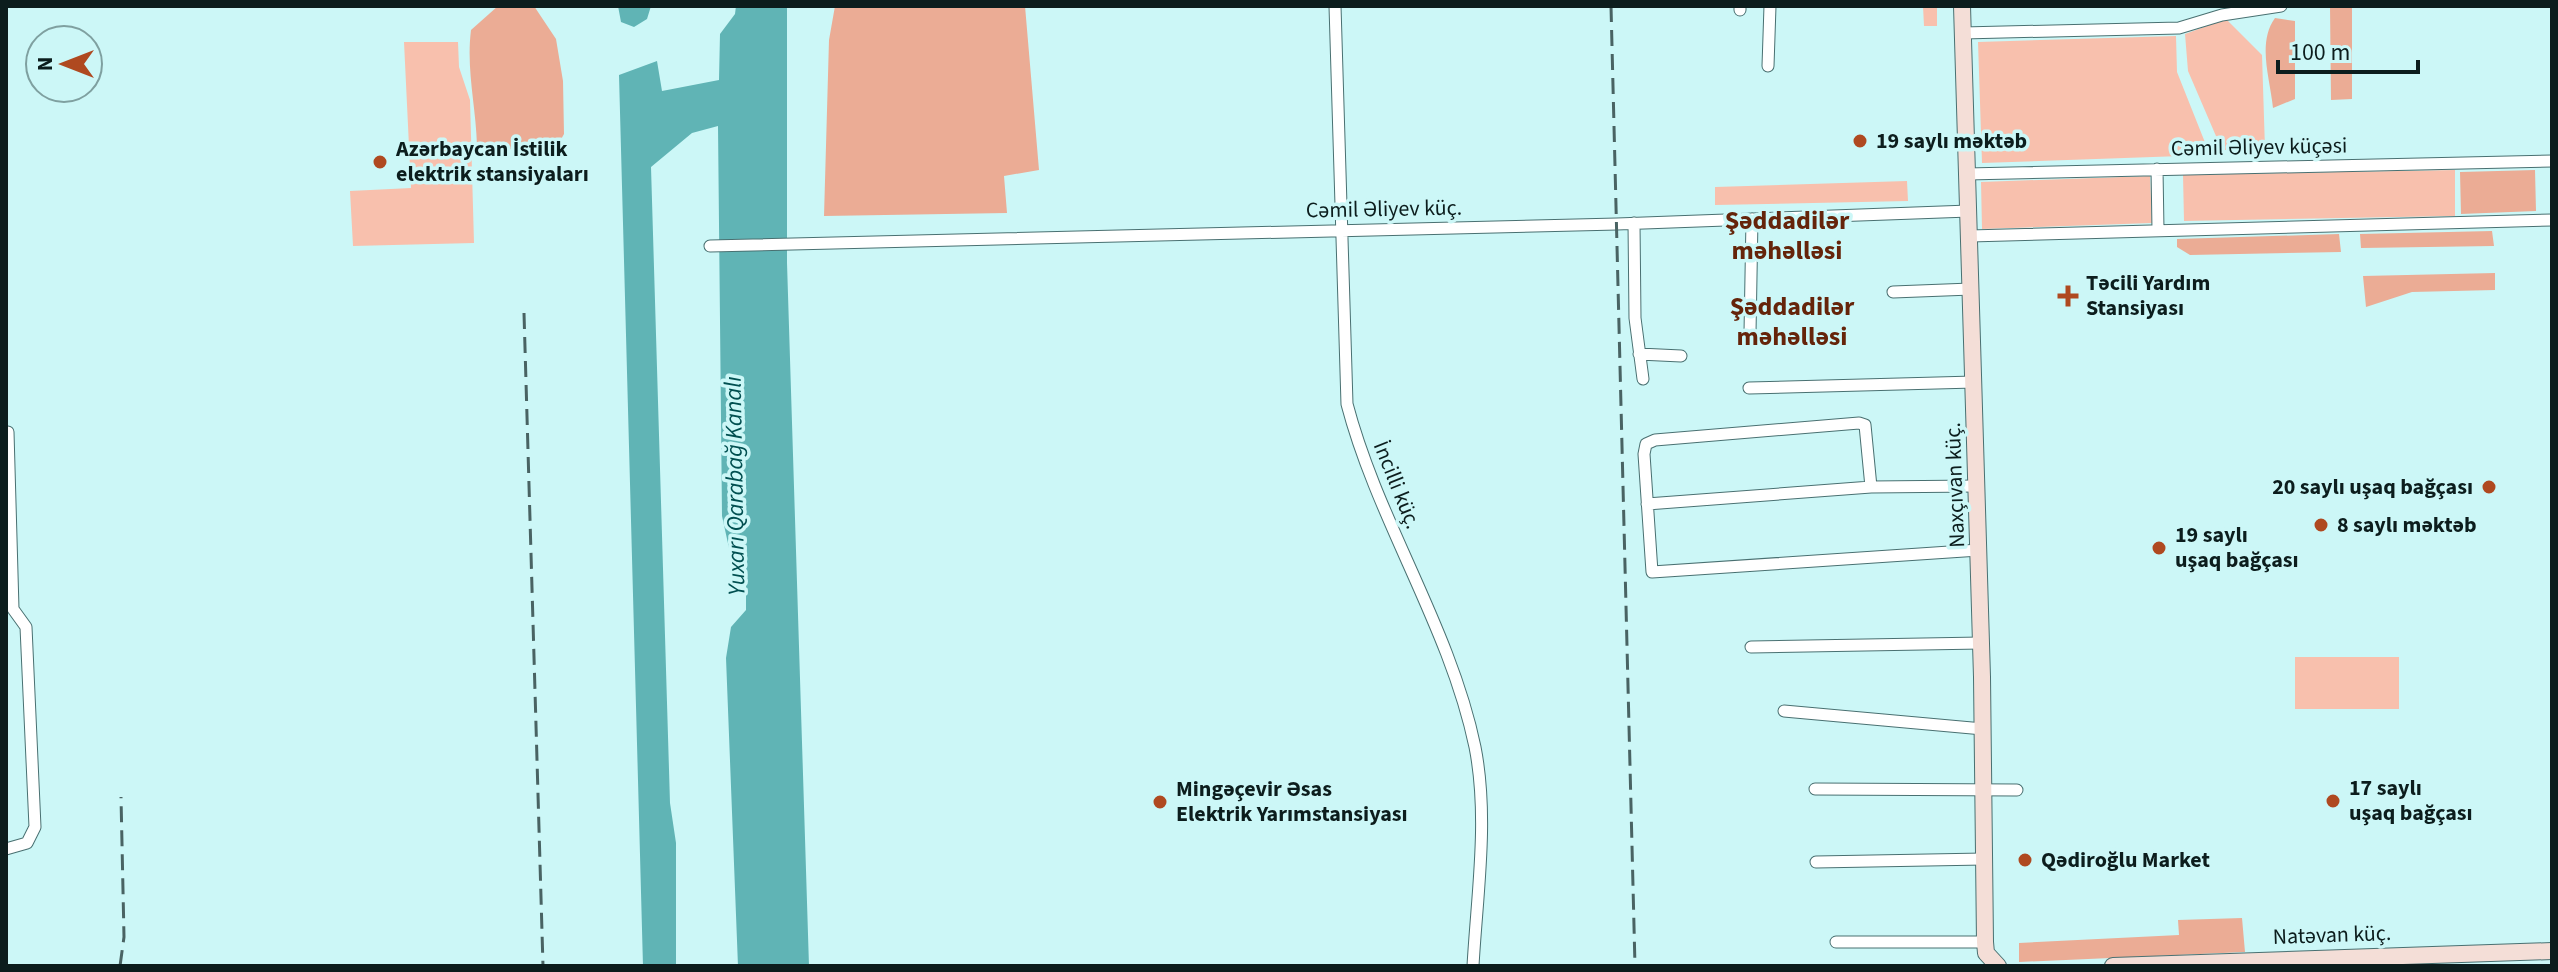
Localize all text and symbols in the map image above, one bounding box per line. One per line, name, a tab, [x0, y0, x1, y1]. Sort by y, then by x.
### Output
north arrow	[24, 24, 104, 104]
scale bar	[2278, 24, 2418, 74]
text: 100 m	[2290, 35, 2350, 70]
text: N	[29, 57, 61, 71]
place label: 19 saylı məktəb	[1876, 125, 2027, 157]
street label: Cəmil Əliyev küçəsi	[2171, 129, 2347, 165]
marker: 19 saylı məktəb	[1851, 132, 1869, 150]
place label: Azərbaycan İstilik elektrik stansiyaları	[395, 133, 589, 190]
marker: Azərbaycan İstilik elektrik stansiyaları	[371, 153, 389, 171]
street label: Cəmil Əliyev küç.	[1306, 192, 1462, 226]
district label: Şəddadilər məhəlləsi	[1725, 202, 1850, 269]
place label: Təcili Yardım Stansiyası	[2086, 267, 2210, 324]
marker: Təcili Yardım Stansiyası	[2057, 285, 2079, 307]
district label: Şəddadilər məhəlləsi	[1730, 288, 1855, 355]
water label: Yuxarı Qarabağ Kanalı	[716, 376, 754, 596]
street label: Naxçıvan küç.	[1937, 422, 1973, 548]
street label: İncilli küç.	[1365, 436, 1429, 534]
place label: 20 saylı uşaq bağçası	[2272, 471, 2473, 503]
marker: 20 saylı uşaq bağçası	[2480, 478, 2498, 496]
place label: 8 saylı məktəb	[2337, 509, 2477, 541]
marker: 8 saylı məktəb	[2312, 516, 2330, 534]
place label: 19 saylı uşaq bağçası	[2175, 519, 2299, 576]
marker: 19 saylı uşaq bağçası	[2150, 539, 2168, 557]
place label: 17 saylı uşaq bağçası	[2349, 772, 2473, 829]
place label: Mingəçevir Əsas Elektrik Yarımstansiyası	[1176, 773, 1408, 830]
marker: 17 saylı uşaq bağçası	[2324, 792, 2342, 810]
marker: Mingəçevir Əsas Elektrik Yarımstansiyası	[1151, 793, 1169, 811]
place label: Qədiroğlu Market	[2041, 844, 2211, 876]
marker: Qədiroğlu Market	[2016, 851, 2034, 869]
street label: Natəvan küç.	[2272, 917, 2392, 953]

